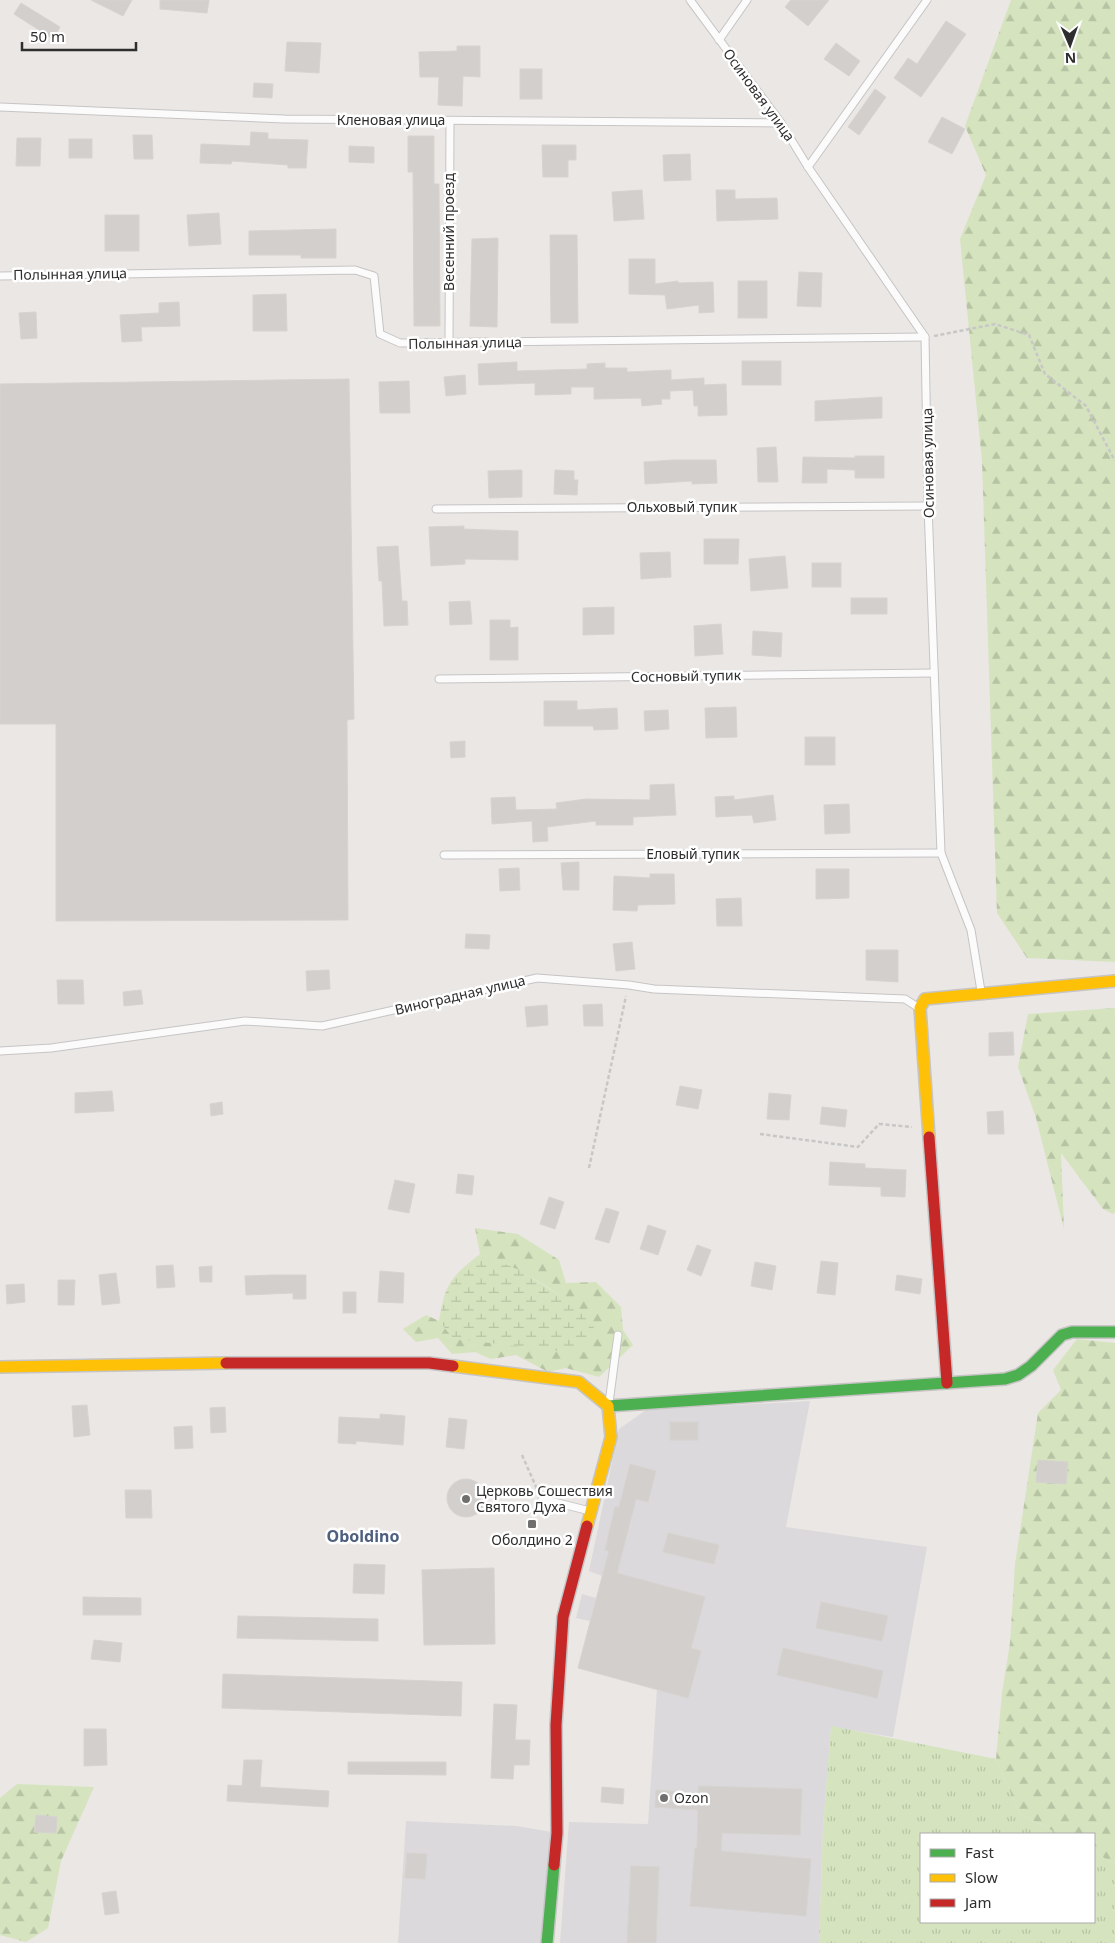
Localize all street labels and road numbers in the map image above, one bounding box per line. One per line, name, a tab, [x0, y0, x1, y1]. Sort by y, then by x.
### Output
street label: Осиновая улица	[719, 45, 799, 145]
street label: Кленовая улица	[337, 110, 445, 129]
street label: Весенний проезд	[439, 173, 458, 291]
street label: Полынная улица	[13, 263, 127, 284]
street label: Полынная улица	[408, 332, 522, 353]
street label: Осиновая улица	[917, 408, 938, 518]
street label: Ольховый тупик	[627, 497, 738, 516]
street label: Сосновый тупик	[631, 665, 742, 686]
street label: Еловый тупик	[646, 844, 740, 863]
street label: Виноградная улица	[393, 970, 527, 1019]

